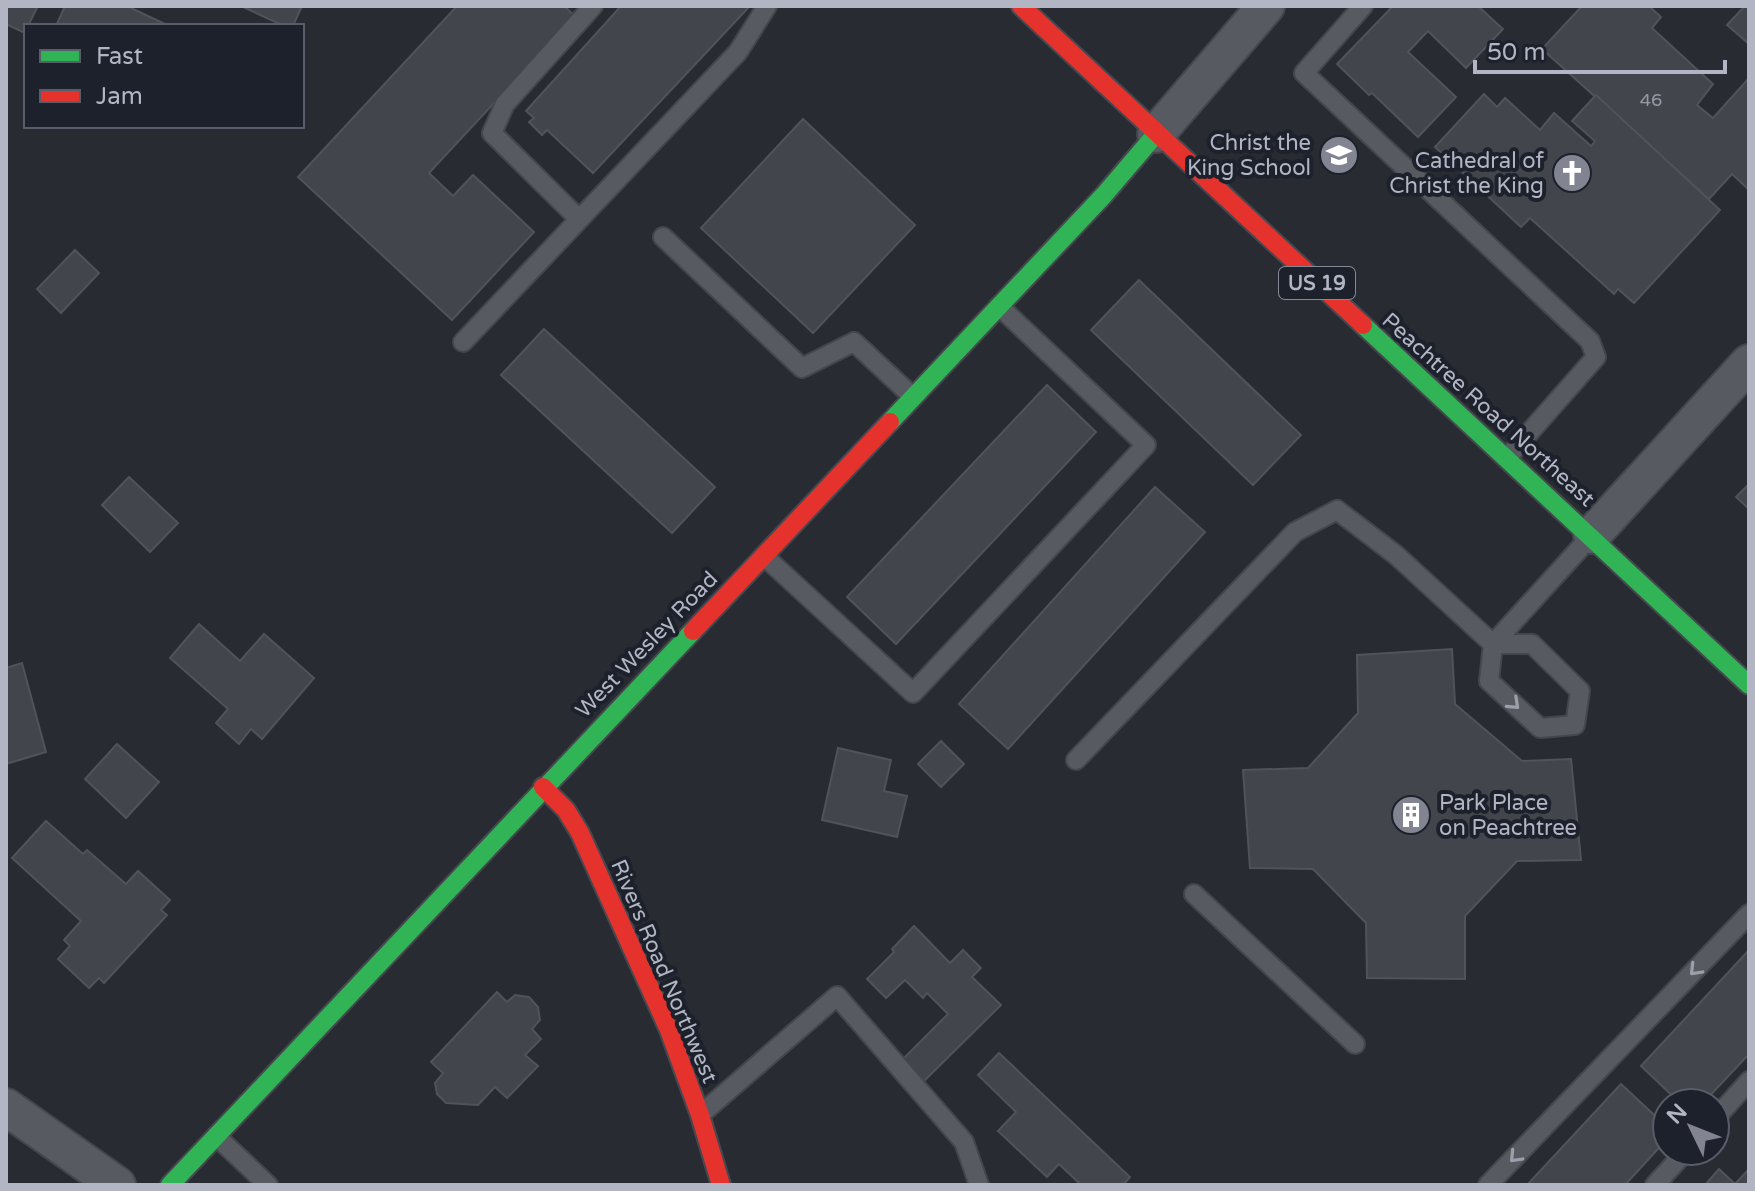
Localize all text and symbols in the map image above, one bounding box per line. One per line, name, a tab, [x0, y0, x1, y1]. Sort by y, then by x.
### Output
legend	[24, 24, 304, 128]
scale bar	[1475, 24, 1725, 74]
text: 50 m	[1487, 38, 1545, 67]
text: Fast	[96, 42, 143, 71]
text: Jam	[96, 82, 143, 111]
house number: 46	[1640, 89, 1662, 111]
place label: Christ the King School	[1187, 130, 1311, 181]
school or university icon: Christ the King School	[1318, 134, 1360, 176]
place label: Cathedral of Christ the King	[1389, 148, 1545, 199]
church icon: Cathedral of Christ the King	[1551, 152, 1593, 194]
road number: US 19	[1279, 267, 1355, 299]
street label: Peachtree Road Northeast	[1377, 307, 1600, 512]
street label: West Wesley Road	[570, 566, 723, 723]
one-way arrow	[1504, 694, 1519, 708]
place label: Park Place on Peachtree	[1439, 790, 1577, 841]
building icon: Park Place on Peachtree	[1390, 794, 1432, 836]
street label: Rivers Road Northwest	[605, 856, 723, 1087]
one-way arrow	[1690, 961, 1704, 975]
north arrow	[1651, 1087, 1731, 1167]
text: N	[1662, 1099, 1693, 1129]
one-way arrow	[1510, 1148, 1524, 1162]

